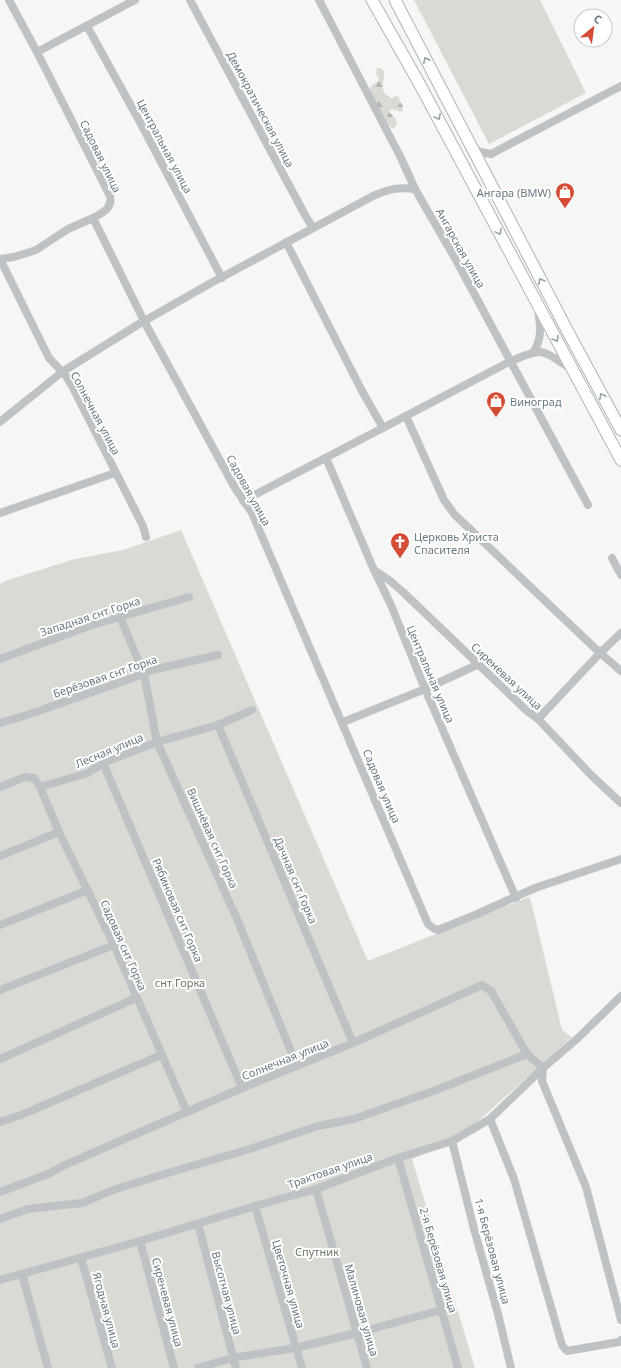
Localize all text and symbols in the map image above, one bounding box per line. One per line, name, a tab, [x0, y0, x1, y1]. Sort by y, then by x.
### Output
north arrow	[573, 8, 613, 48]
text: С	[591, 11, 605, 27]
street label: Демократическая улица	[224, 48, 298, 170]
one-way arrow	[423, 57, 431, 65]
street label: Центральная улица	[134, 96, 196, 196]
one-way arrow	[433, 113, 440, 120]
street label: Садовая улица	[77, 117, 125, 195]
shop icon: Ангара (BMW)	[554, 181, 576, 209]
place label: Ангара (BMW)	[477, 185, 551, 200]
street label: Ангарская улица	[433, 205, 489, 291]
one-way arrow	[494, 228, 501, 235]
one-way arrow	[539, 278, 546, 285]
one-way arrow	[551, 335, 559, 343]
street label: Солнечная улица	[68, 369, 124, 457]
shop icon: Виноград	[485, 390, 507, 418]
one-way arrow	[600, 393, 607, 400]
place label: Виноград	[510, 394, 562, 409]
street label: Садовая улица	[223, 452, 275, 528]
place label: Церковь Христа Спасителя	[414, 529, 499, 557]
church icon: Церковь Христа Спасителя	[389, 531, 411, 559]
street label: Западная снт Горка	[38, 593, 142, 639]
street label: Центральная улица	[404, 623, 458, 725]
street label: Сиреневая улица	[468, 639, 546, 713]
street label: Берёзовая снт Горка	[51, 651, 159, 701]
street label: Лесная улица	[73, 729, 145, 771]
street label: Садовая улица	[360, 747, 404, 825]
street label: Вишнёвая снт Горка	[184, 785, 242, 891]
street label: Дачная снт Горка	[271, 834, 321, 926]
street label: Рябиновая снт Горка	[149, 856, 207, 964]
street label: Садовая снт Горка	[97, 897, 151, 993]
park label: снт Горка	[155, 975, 205, 990]
street label: Солнечная улица	[239, 1035, 331, 1083]
street label: Трактовая улица	[286, 1148, 374, 1192]
street label: 1-я Берёзовая улица	[472, 1196, 514, 1306]
street label: 2-я Берёзовая улица	[417, 1205, 461, 1315]
street label: Цветочная улица	[269, 1238, 309, 1330]
park label: Спутник	[295, 1244, 339, 1259]
street label: Высотная улица	[209, 1250, 245, 1336]
street label: Сиреневая улица	[149, 1256, 187, 1348]
street label: Малиновая улица	[342, 1262, 382, 1358]
street label: Ягодная улица	[90, 1270, 124, 1350]

